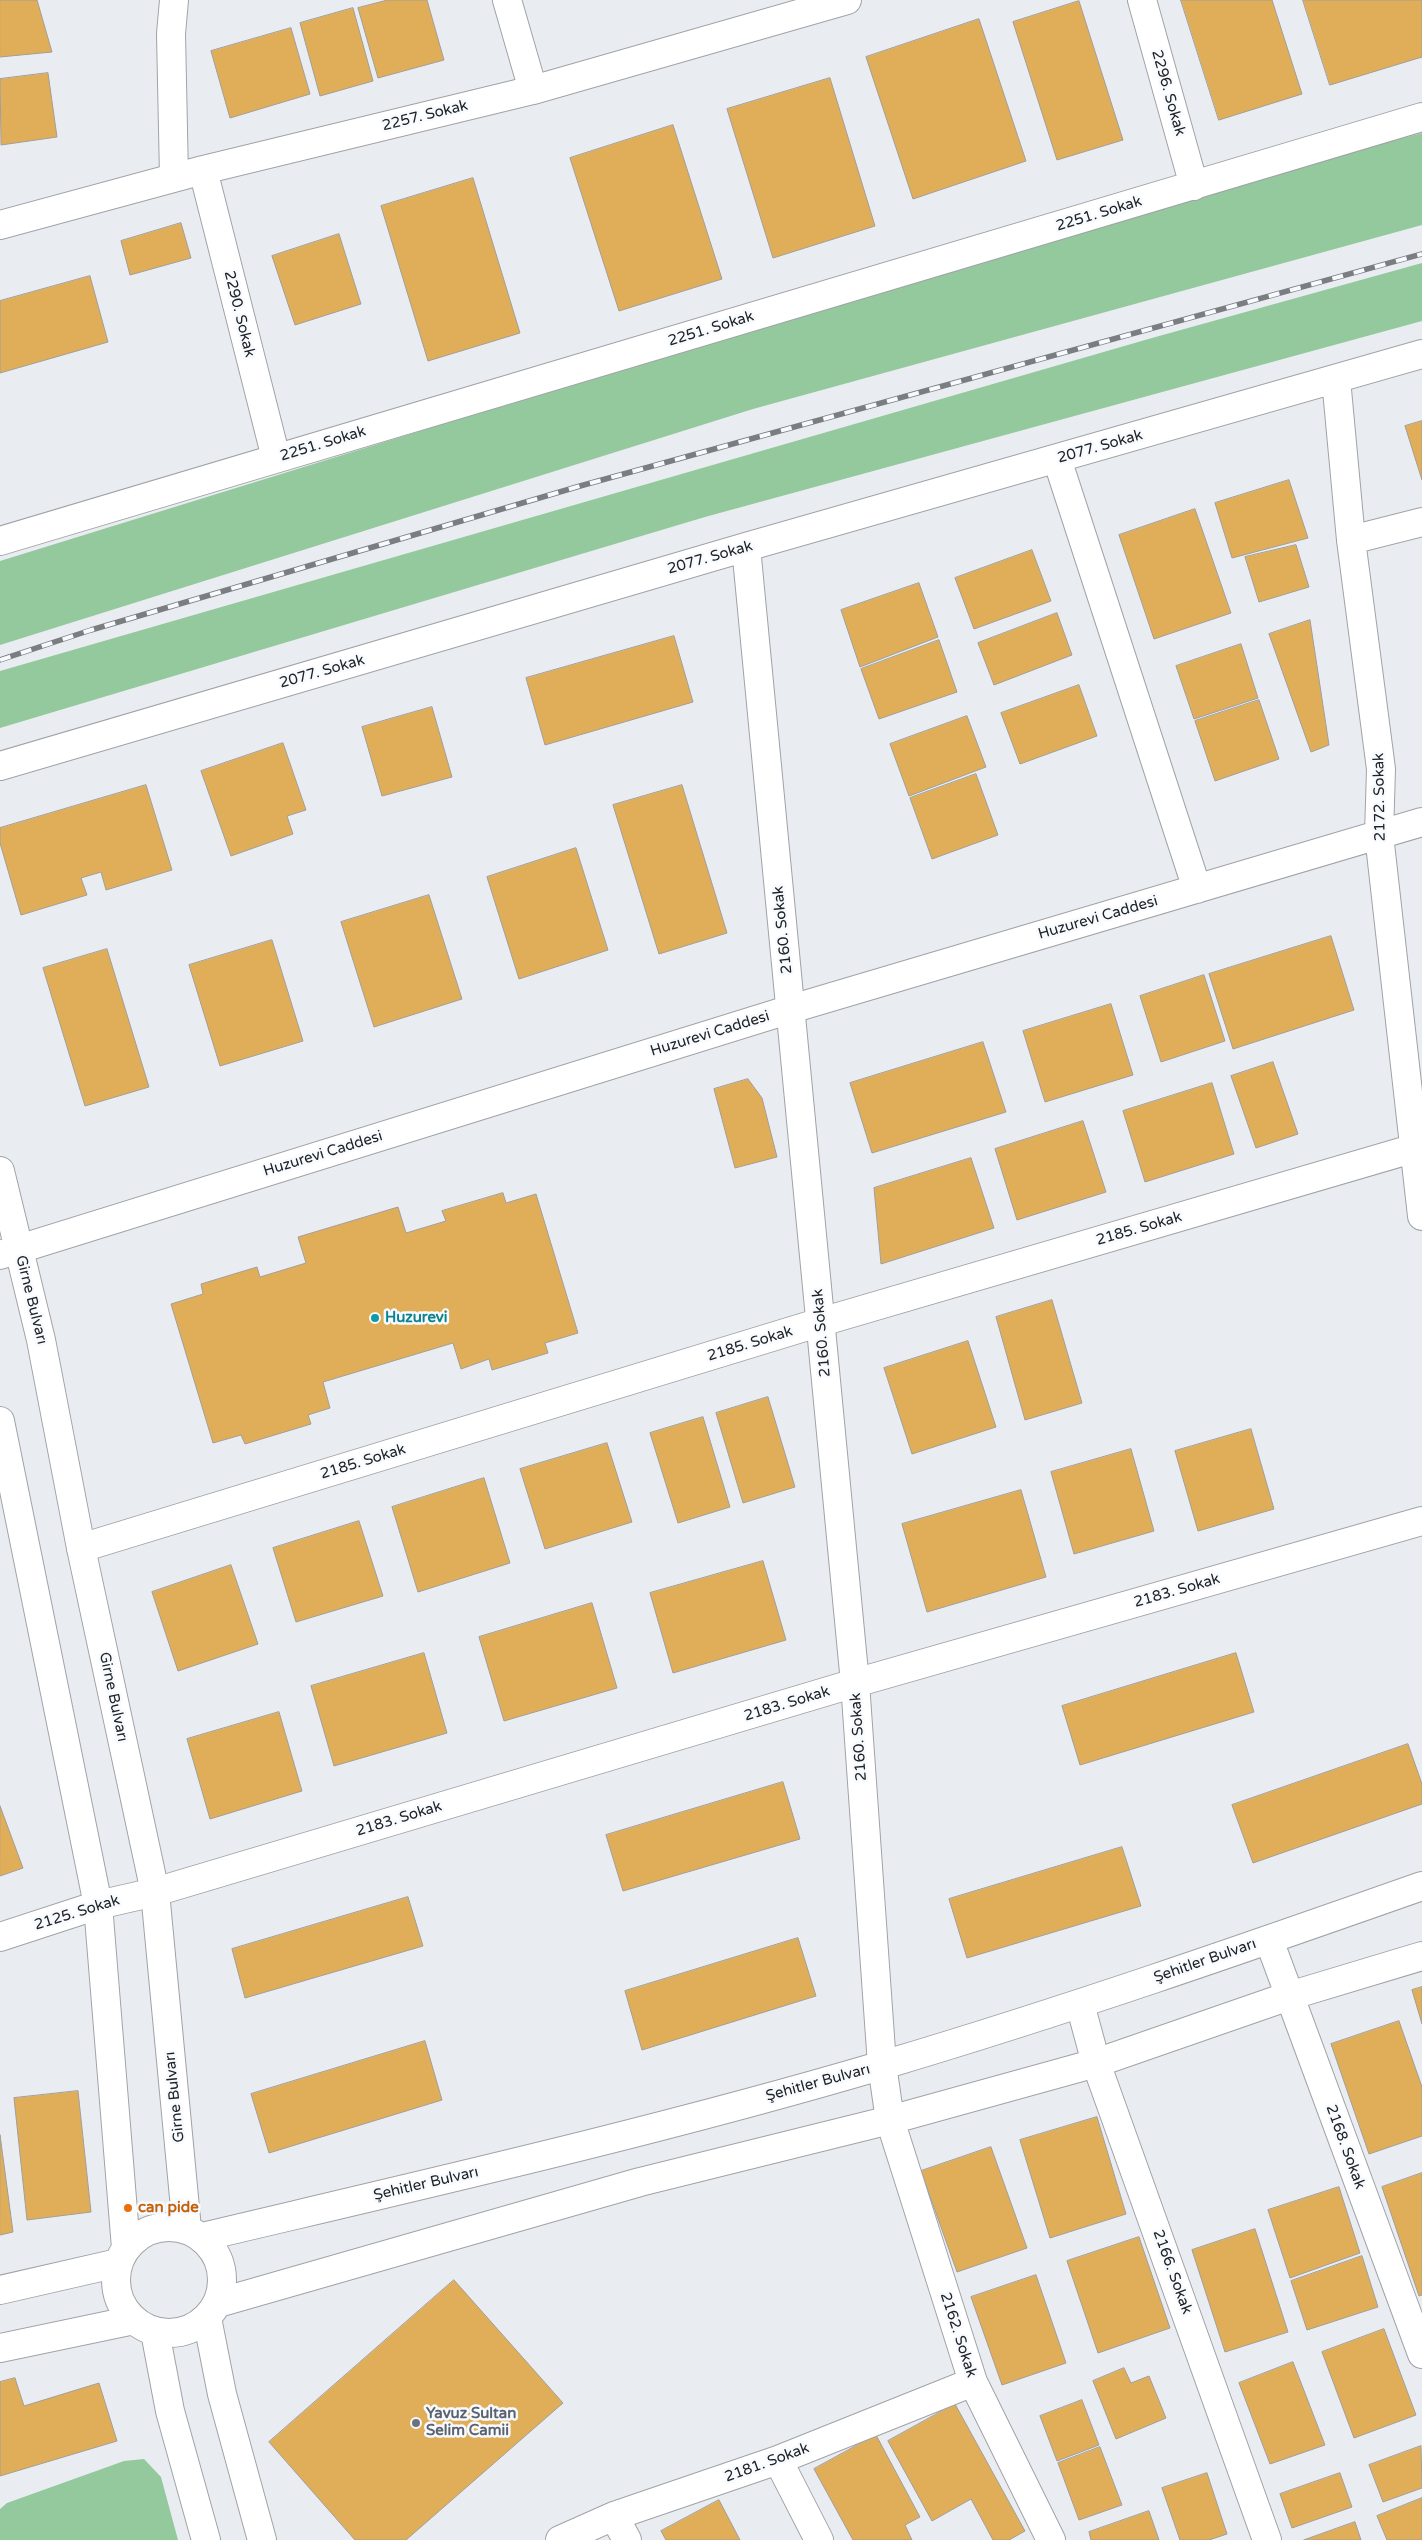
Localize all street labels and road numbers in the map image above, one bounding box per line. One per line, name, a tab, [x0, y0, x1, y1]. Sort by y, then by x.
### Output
street label: 2296. Sokak	[1147, 48, 1189, 138]
street label: 2257. Sokak	[380, 97, 470, 135]
street label: 2251. Sokak	[1054, 192, 1144, 236]
street label: 2290. Sokak	[220, 269, 258, 359]
street label: 2251. Sokak	[666, 307, 756, 351]
street label: 2251. Sokak	[278, 422, 368, 466]
street label: 2077. Sokak	[1055, 426, 1145, 468]
street label: 2077. Sokak	[665, 537, 755, 579]
street label: 2077. Sokak	[277, 651, 367, 693]
street label: 2172. Sokak	[1370, 753, 1390, 841]
street label: 2160. Sokak	[769, 885, 797, 975]
street label: Huzurevi Caddesi	[1036, 892, 1160, 944]
street label: Huzurevi Caddesi	[648, 1007, 772, 1061]
street label: Huzurevi Caddesi	[261, 1127, 385, 1181]
street label: 2185. Sokak	[1094, 1208, 1184, 1250]
street label: Girne Bulvarı	[11, 1254, 51, 1346]
street label: 2160. Sokak	[809, 1288, 835, 1378]
street label: 2185. Sokak	[705, 1322, 795, 1366]
street label: 2185. Sokak	[318, 1440, 408, 1484]
street label: 2183. Sokak	[1132, 1570, 1222, 1612]
street label: Girne Bulvarı	[95, 1650, 131, 1744]
street label: 2183. Sokak	[742, 1682, 832, 1726]
street label: 2160. Sokak	[847, 1692, 871, 1782]
street label: 2183. Sokak	[354, 1797, 444, 1841]
street label: 2125. Sokak	[32, 1891, 122, 1935]
street label: Şehitler Bulvarı	[1151, 1935, 1259, 1987]
street label: Girne Bulvarı	[161, 2051, 189, 2143]
street label: Şehitler Bulvarı	[764, 2060, 872, 2106]
street label: 2168. Sokak	[1321, 2102, 1369, 2192]
street label: Şehitler Bulvarı	[372, 2163, 480, 2205]
street label: 2166. Sokak	[1148, 2227, 1196, 2317]
street label: 2162. Sokak	[936, 2290, 980, 2380]
street label: 2181. Sokak	[722, 2439, 812, 2487]

